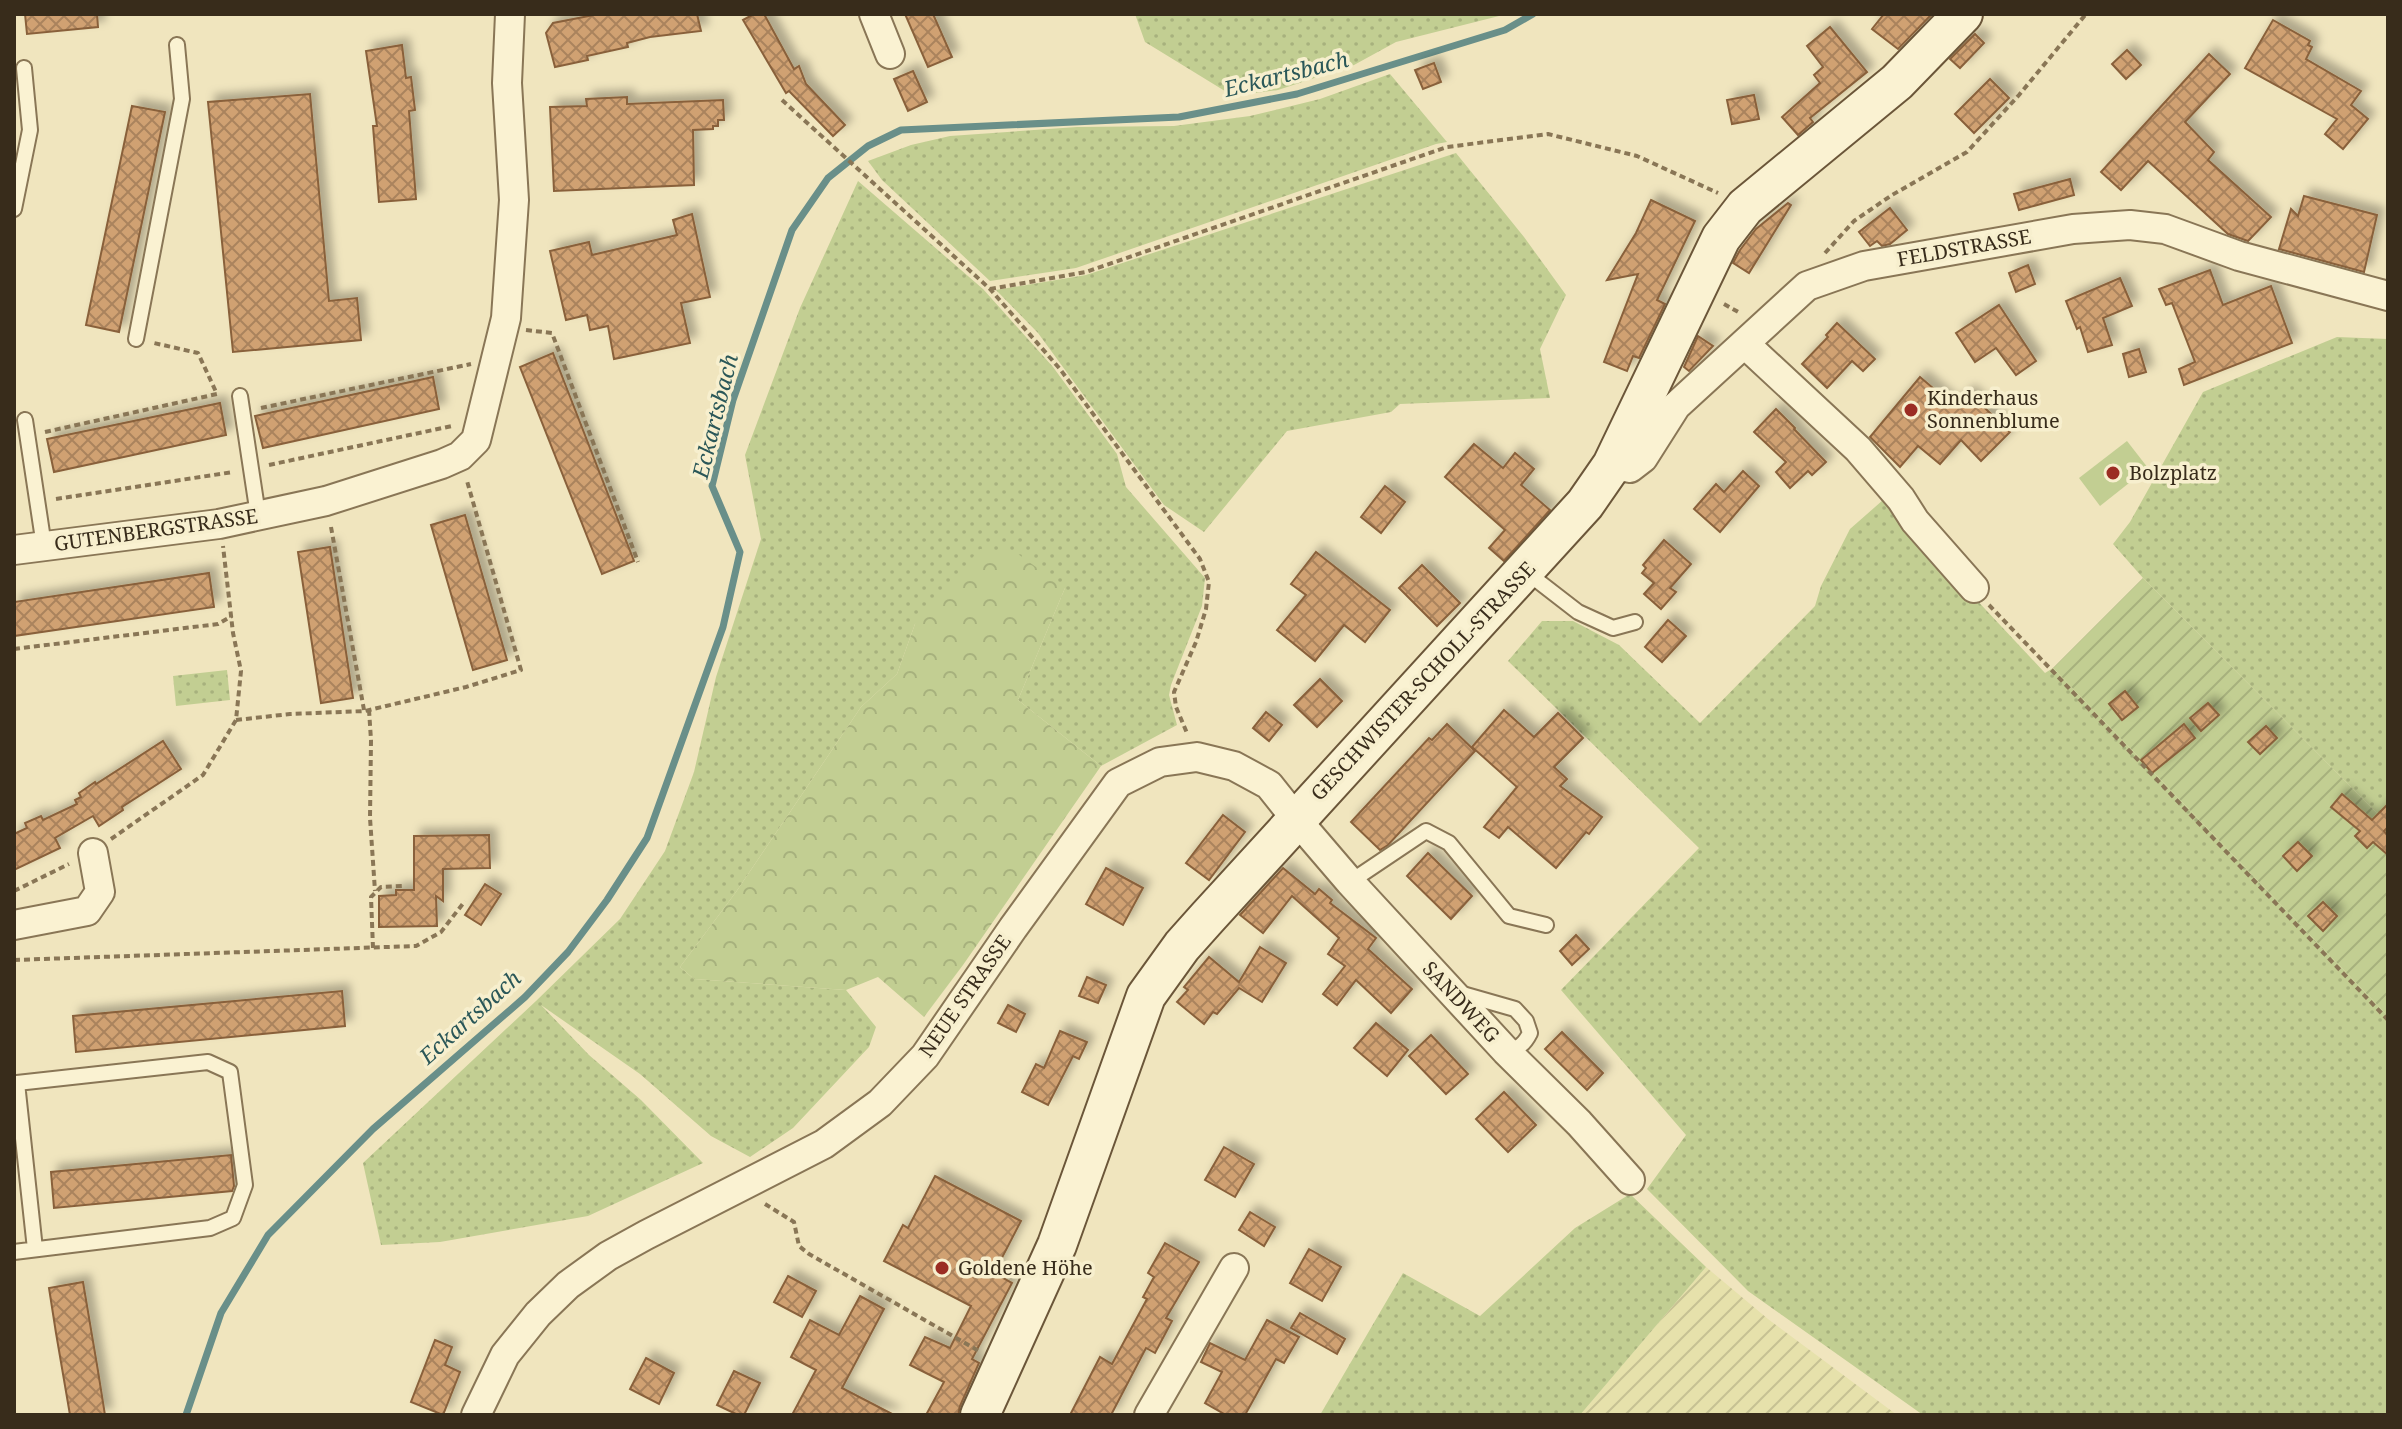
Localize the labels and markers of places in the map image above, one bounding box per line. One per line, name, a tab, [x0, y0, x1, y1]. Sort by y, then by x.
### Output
place label: Kinderhaus Sonnenblume	[1927, 384, 2060, 434]
marker: Kinderhaus Sonnenblume	[1902, 401, 1920, 419]
place label: Bolzplatz	[2129, 459, 2217, 486]
marker: Bolzplatz	[2104, 464, 2122, 482]
place label: Goldene Höhe	[958, 1254, 1093, 1281]
marker: Goldene Höhe	[933, 1259, 951, 1277]

